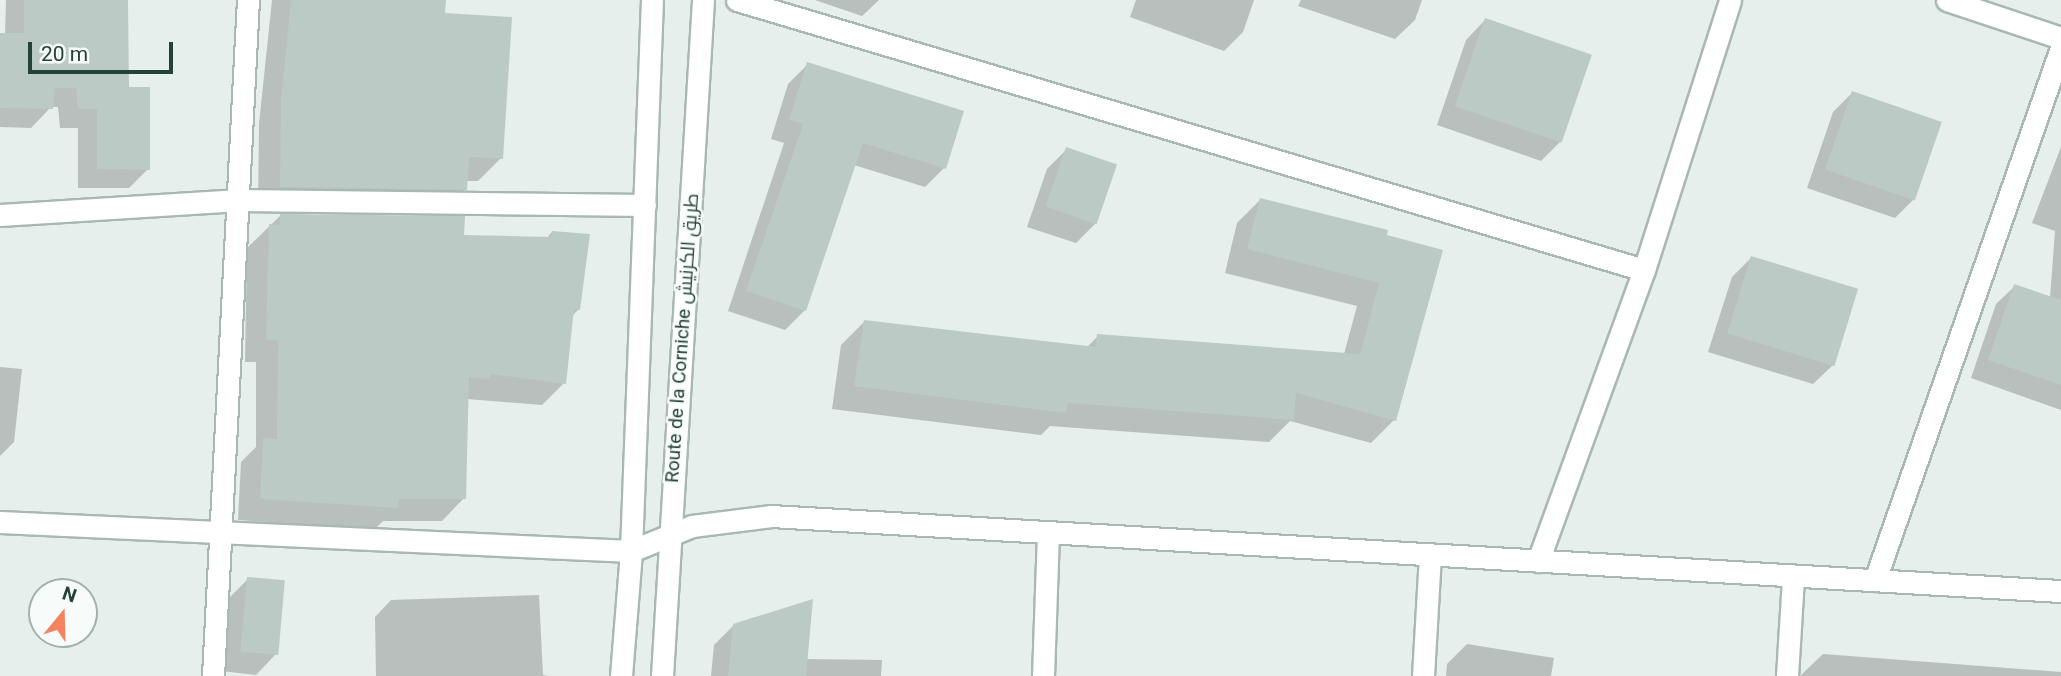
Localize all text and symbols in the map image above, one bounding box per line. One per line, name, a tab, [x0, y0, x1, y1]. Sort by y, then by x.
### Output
scale bar	[32, 28, 177, 72]
text: 20 m	[41, 42, 88, 66]
street label: Route de la Corniche طريق الكرنيش	[661, 192, 703, 484]
north arrow	[28, 578, 98, 648]
text: N	[59, 582, 79, 608]

